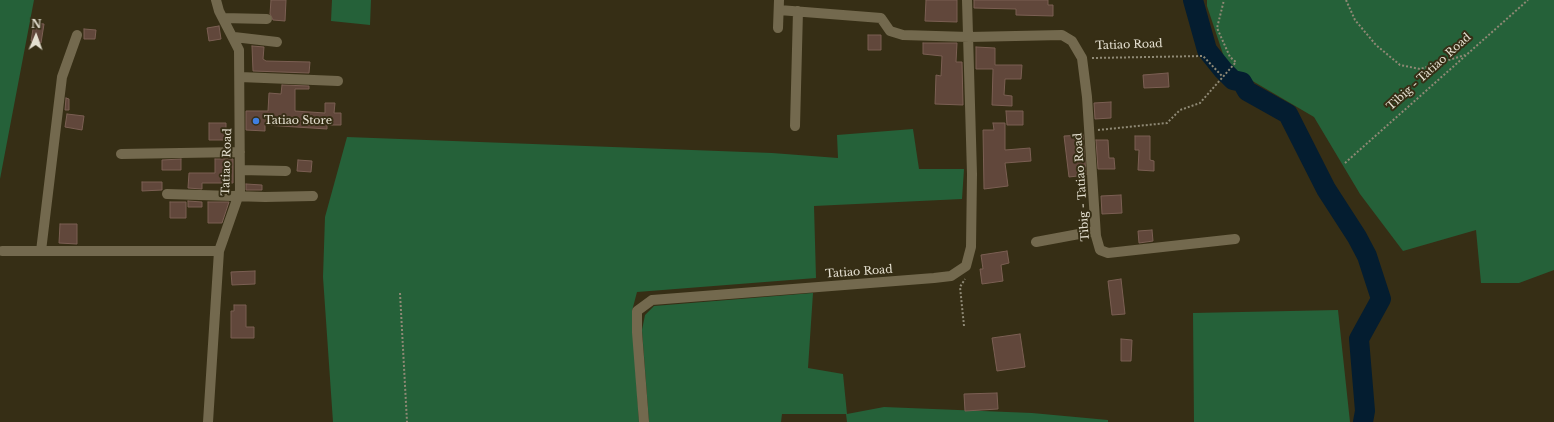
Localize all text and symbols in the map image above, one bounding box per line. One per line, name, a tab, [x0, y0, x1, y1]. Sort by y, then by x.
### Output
north arrow	[16, 16, 56, 56]
text: N	[31, 17, 42, 31]
street label: Tibig - Tatiao Road	[1384, 31, 1474, 113]
street label: Tatiao Road	[1095, 37, 1163, 53]
place label: Tatiao Store	[264, 114, 332, 128]
marker: Tatiao Store	[251, 116, 261, 126]
street label: Tatiao Road	[219, 128, 235, 196]
street label: Tibig - Tatiao Road	[1072, 132, 1092, 242]
street label: Tatiao Road	[825, 263, 893, 281]

